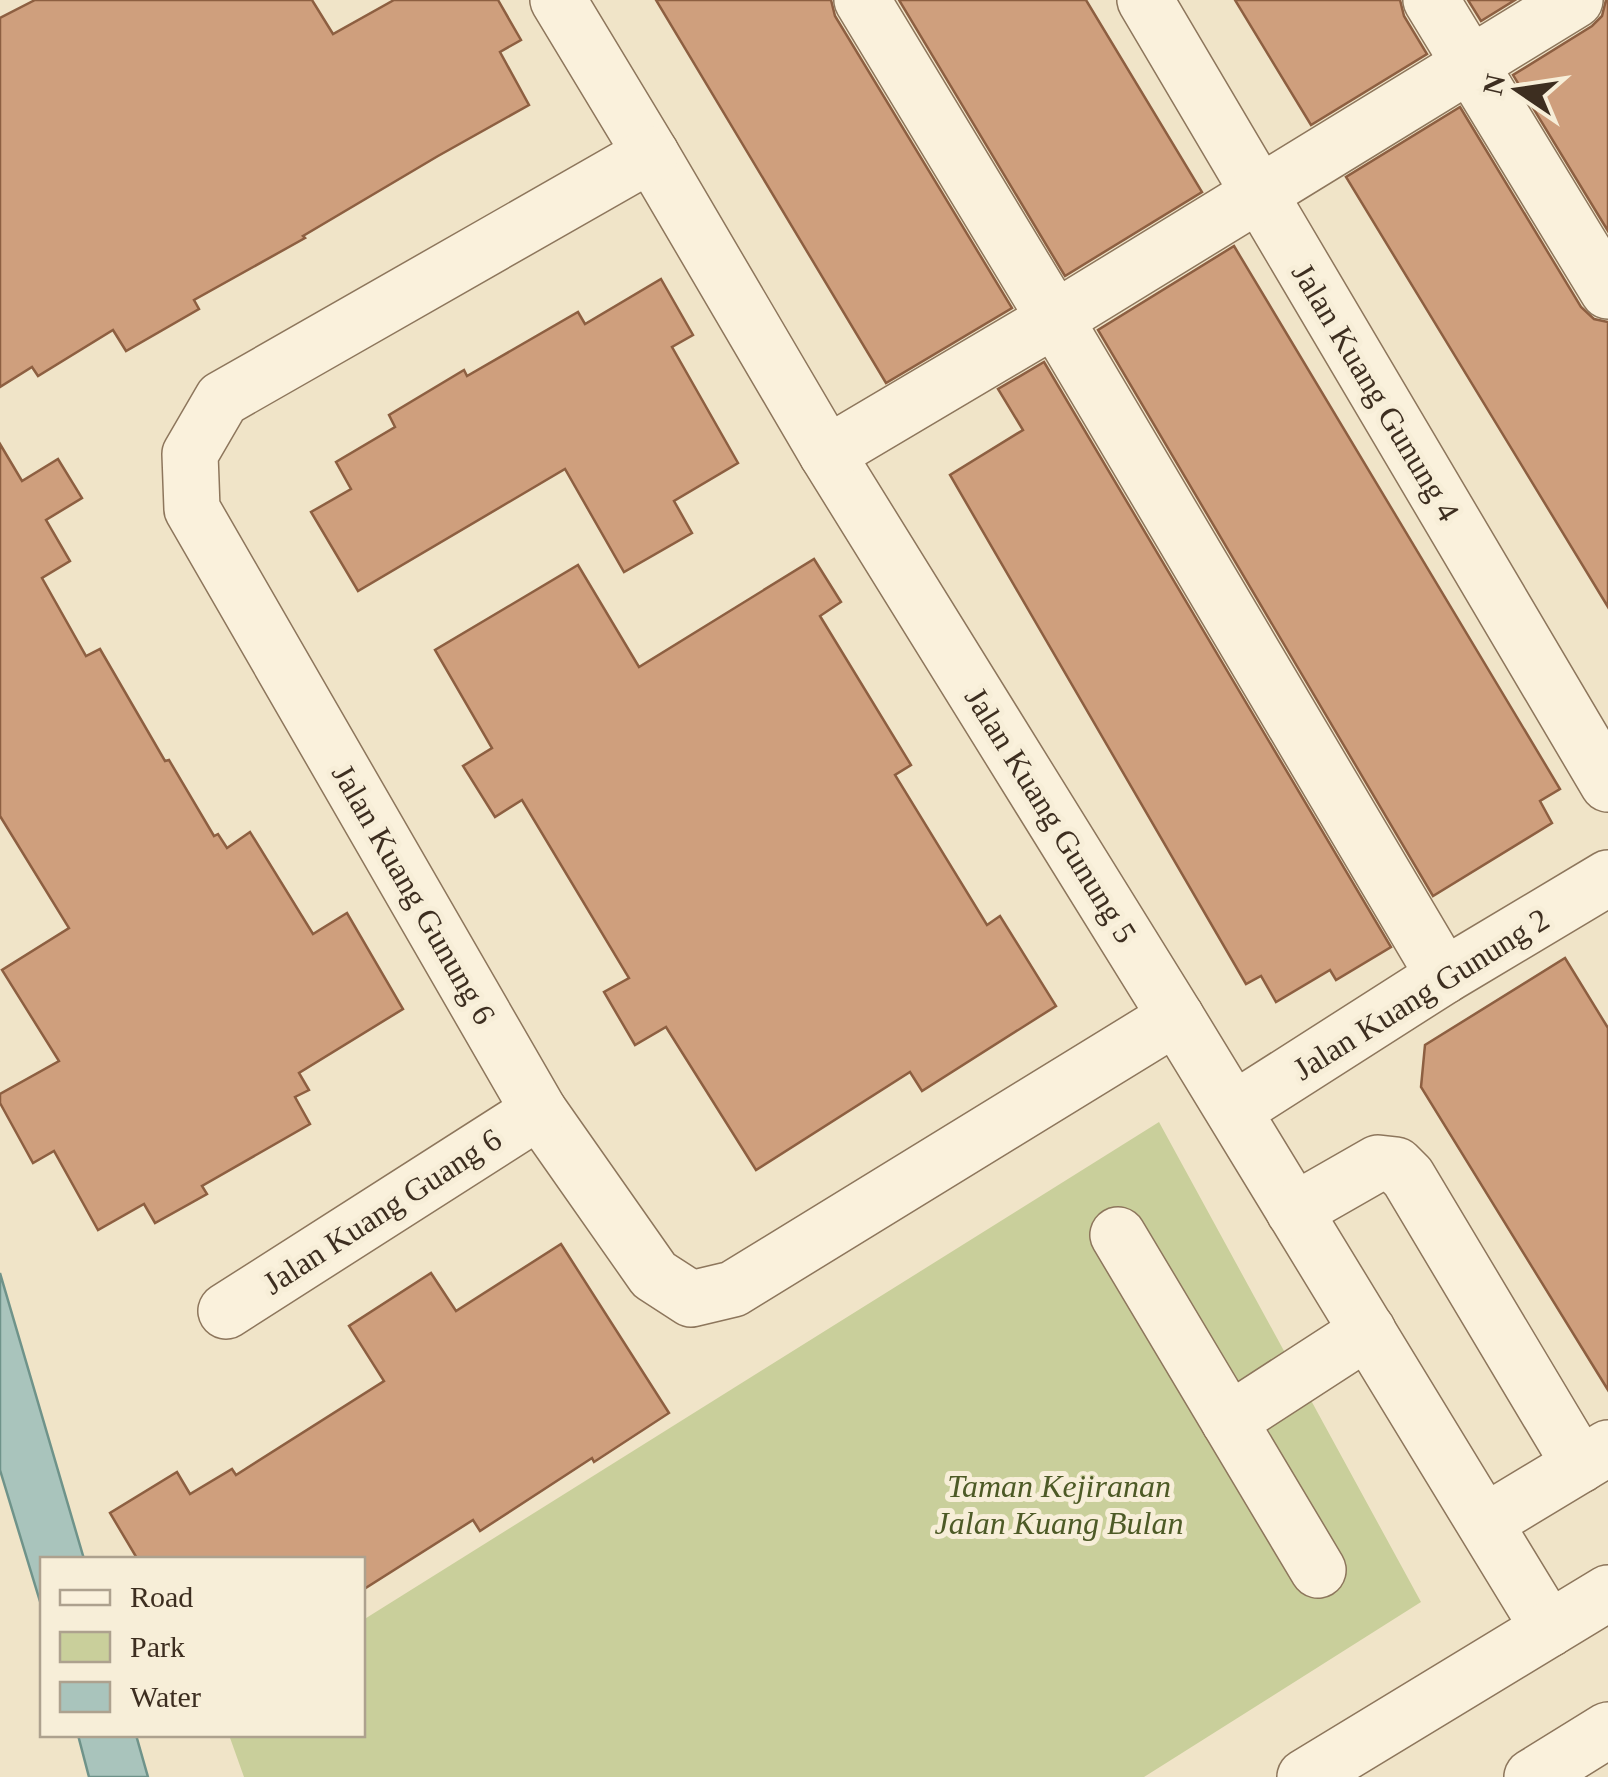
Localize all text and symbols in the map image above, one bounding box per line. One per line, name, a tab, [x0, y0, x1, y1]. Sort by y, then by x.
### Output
north arrow	[1468, 40, 1568, 140]
text: N	[1477, 71, 1512, 98]
street label: Jalan Kuang Gunung 4	[1285, 257, 1467, 527]
street label: Jalan Kuang Gunung 5	[958, 681, 1144, 949]
street label: Jalan Kuang Gunung 6	[325, 758, 503, 1030]
street label: Jalan Kuang Gunung 2	[1287, 901, 1555, 1087]
street label: Jalan Kuang Guang 6	[256, 1121, 508, 1301]
park label: Taman Kejiranan Jalan Kuang Bulan	[935, 1468, 1183, 1541]
legend	[40, 1557, 365, 1737]
text: Road	[130, 1580, 193, 1613]
text: Park	[130, 1630, 185, 1663]
text: Water	[130, 1680, 201, 1713]

